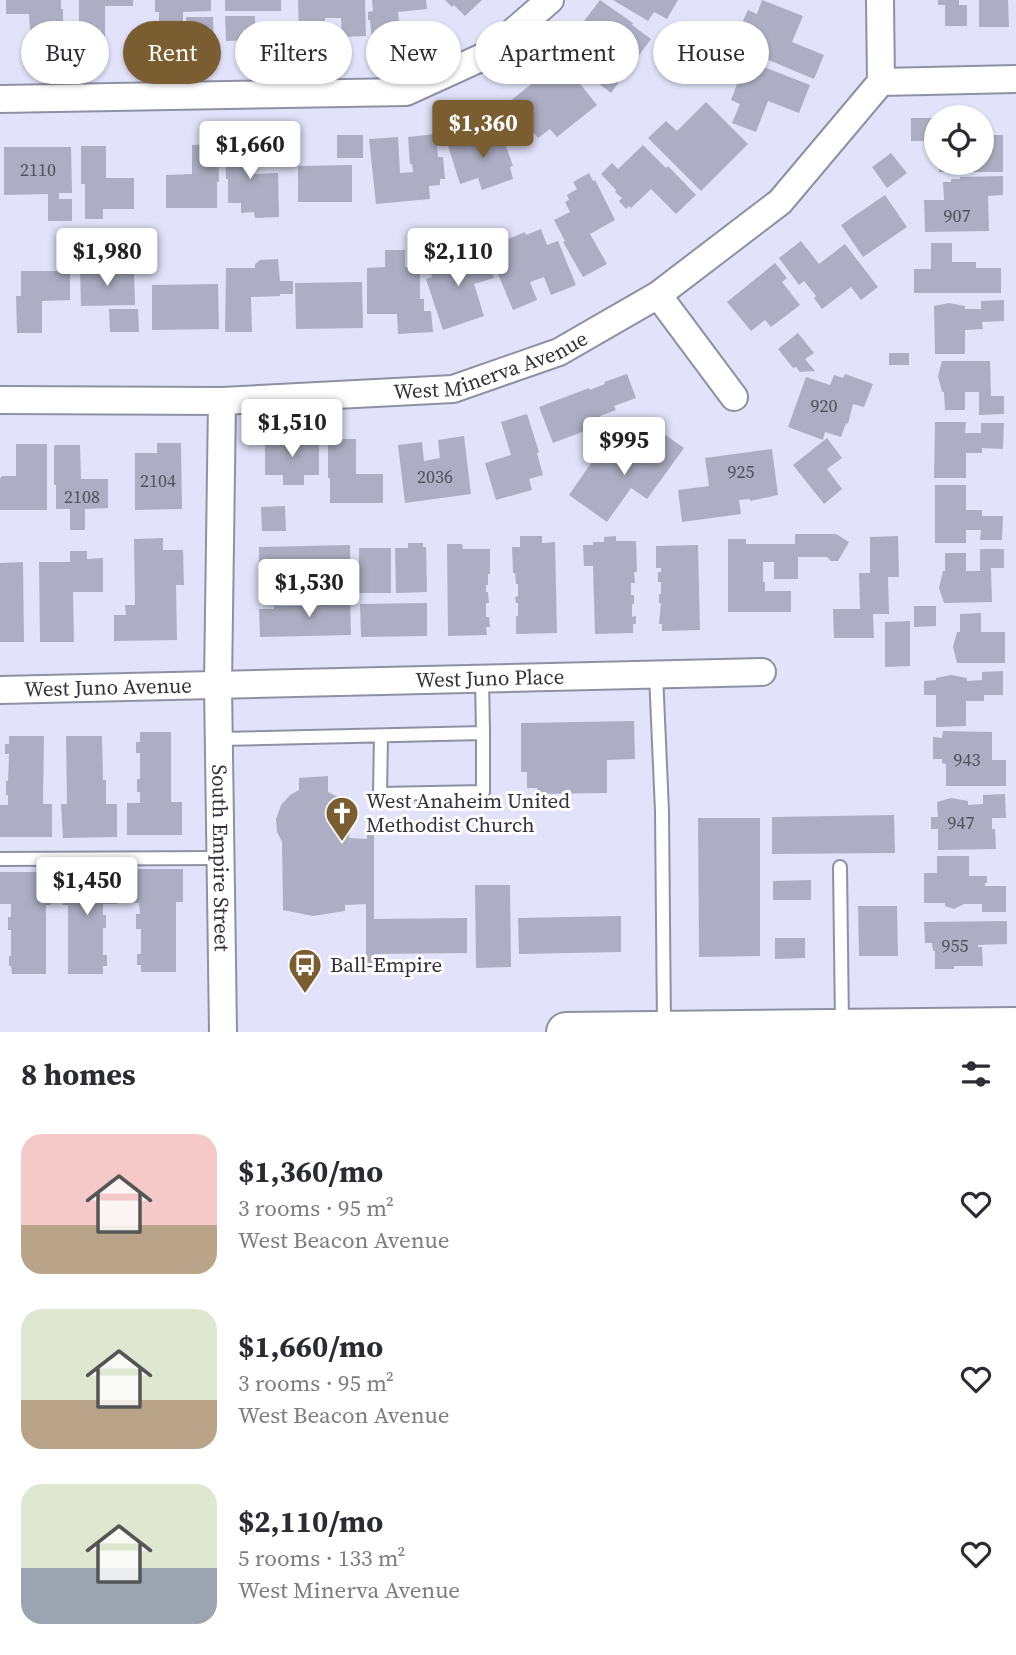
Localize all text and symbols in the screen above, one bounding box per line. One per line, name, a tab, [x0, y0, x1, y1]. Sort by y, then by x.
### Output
chip: Buy	[21, 21, 109, 84]
chip: Rent	[123, 21, 221, 84]
chip: Filters	[235, 21, 352, 84]
chip: New	[366, 21, 461, 84]
chip: Apartment	[475, 21, 639, 84]
chip: House	[653, 21, 769, 84]
pin: $1,360	[426, 100, 540, 160]
map controls	[924, 105, 994, 175]
button: locate	[924, 105, 994, 175]
text: $1,360	[448, 107, 518, 139]
pin: $1,660	[193, 122, 307, 181]
text: $1,660	[215, 128, 285, 160]
house number: 2110	[20, 157, 56, 182]
house number: 907	[944, 203, 971, 228]
pin: $1,980	[50, 229, 164, 288]
pin: $2,110	[401, 229, 515, 288]
text: $1,980	[72, 235, 142, 267]
text: $2,110	[423, 235, 493, 267]
street label: West Minerva Avenue	[393, 324, 593, 406]
house number: 920	[811, 393, 838, 418]
pin: $1,510	[235, 400, 349, 459]
text: $1,510	[257, 406, 327, 438]
pin: $995	[583, 418, 665, 477]
text: $995	[599, 424, 649, 456]
house number: 925	[728, 459, 755, 484]
house number: 2036	[417, 464, 453, 489]
house number: 2104	[140, 468, 176, 493]
house number: 2108	[64, 484, 100, 509]
pin: $1,530	[252, 560, 366, 619]
text: $1,530	[274, 566, 344, 598]
street label: West Juno Place	[415, 662, 565, 694]
street label: West Juno Avenue	[24, 670, 192, 703]
house number: 943	[954, 747, 981, 772]
street label: South Empire Street	[205, 764, 237, 952]
place label: West Anaheim United Methodist Church	[366, 786, 570, 839]
church icon: West Anaheim United Methodist Church	[323, 794, 361, 843]
house number: 947	[948, 810, 975, 835]
pin: $1,450	[30, 858, 144, 917]
text: $1,450	[52, 864, 122, 896]
house number: 955	[942, 933, 969, 958]
bus stop icon: Ball-Empire	[286, 946, 324, 995]
place label: Ball-Empire	[330, 950, 442, 979]
text: 8 homes	[21, 1054, 136, 1095]
icon: filters	[957, 1055, 995, 1093]
text: $1,360/mo	[238, 1151, 383, 1192]
icon: home	[77, 1162, 161, 1246]
icon: heart	[957, 1185, 995, 1223]
text: 3 rooms · 95 m²	[238, 1192, 394, 1224]
text: West Beacon Avenue	[238, 1224, 449, 1256]
text: $1,660/mo	[238, 1326, 383, 1367]
icon: home	[77, 1337, 161, 1421]
icon: heart	[957, 1360, 995, 1398]
text: 3 rooms · 95 m²	[238, 1367, 394, 1399]
text: West Beacon Avenue	[238, 1399, 449, 1431]
text: $2,110/mo	[238, 1501, 383, 1542]
icon: home	[77, 1512, 161, 1596]
icon: heart	[957, 1535, 995, 1573]
text: 5 rooms · 133 m²	[238, 1542, 405, 1574]
text: West Minerva Avenue	[238, 1574, 460, 1606]

